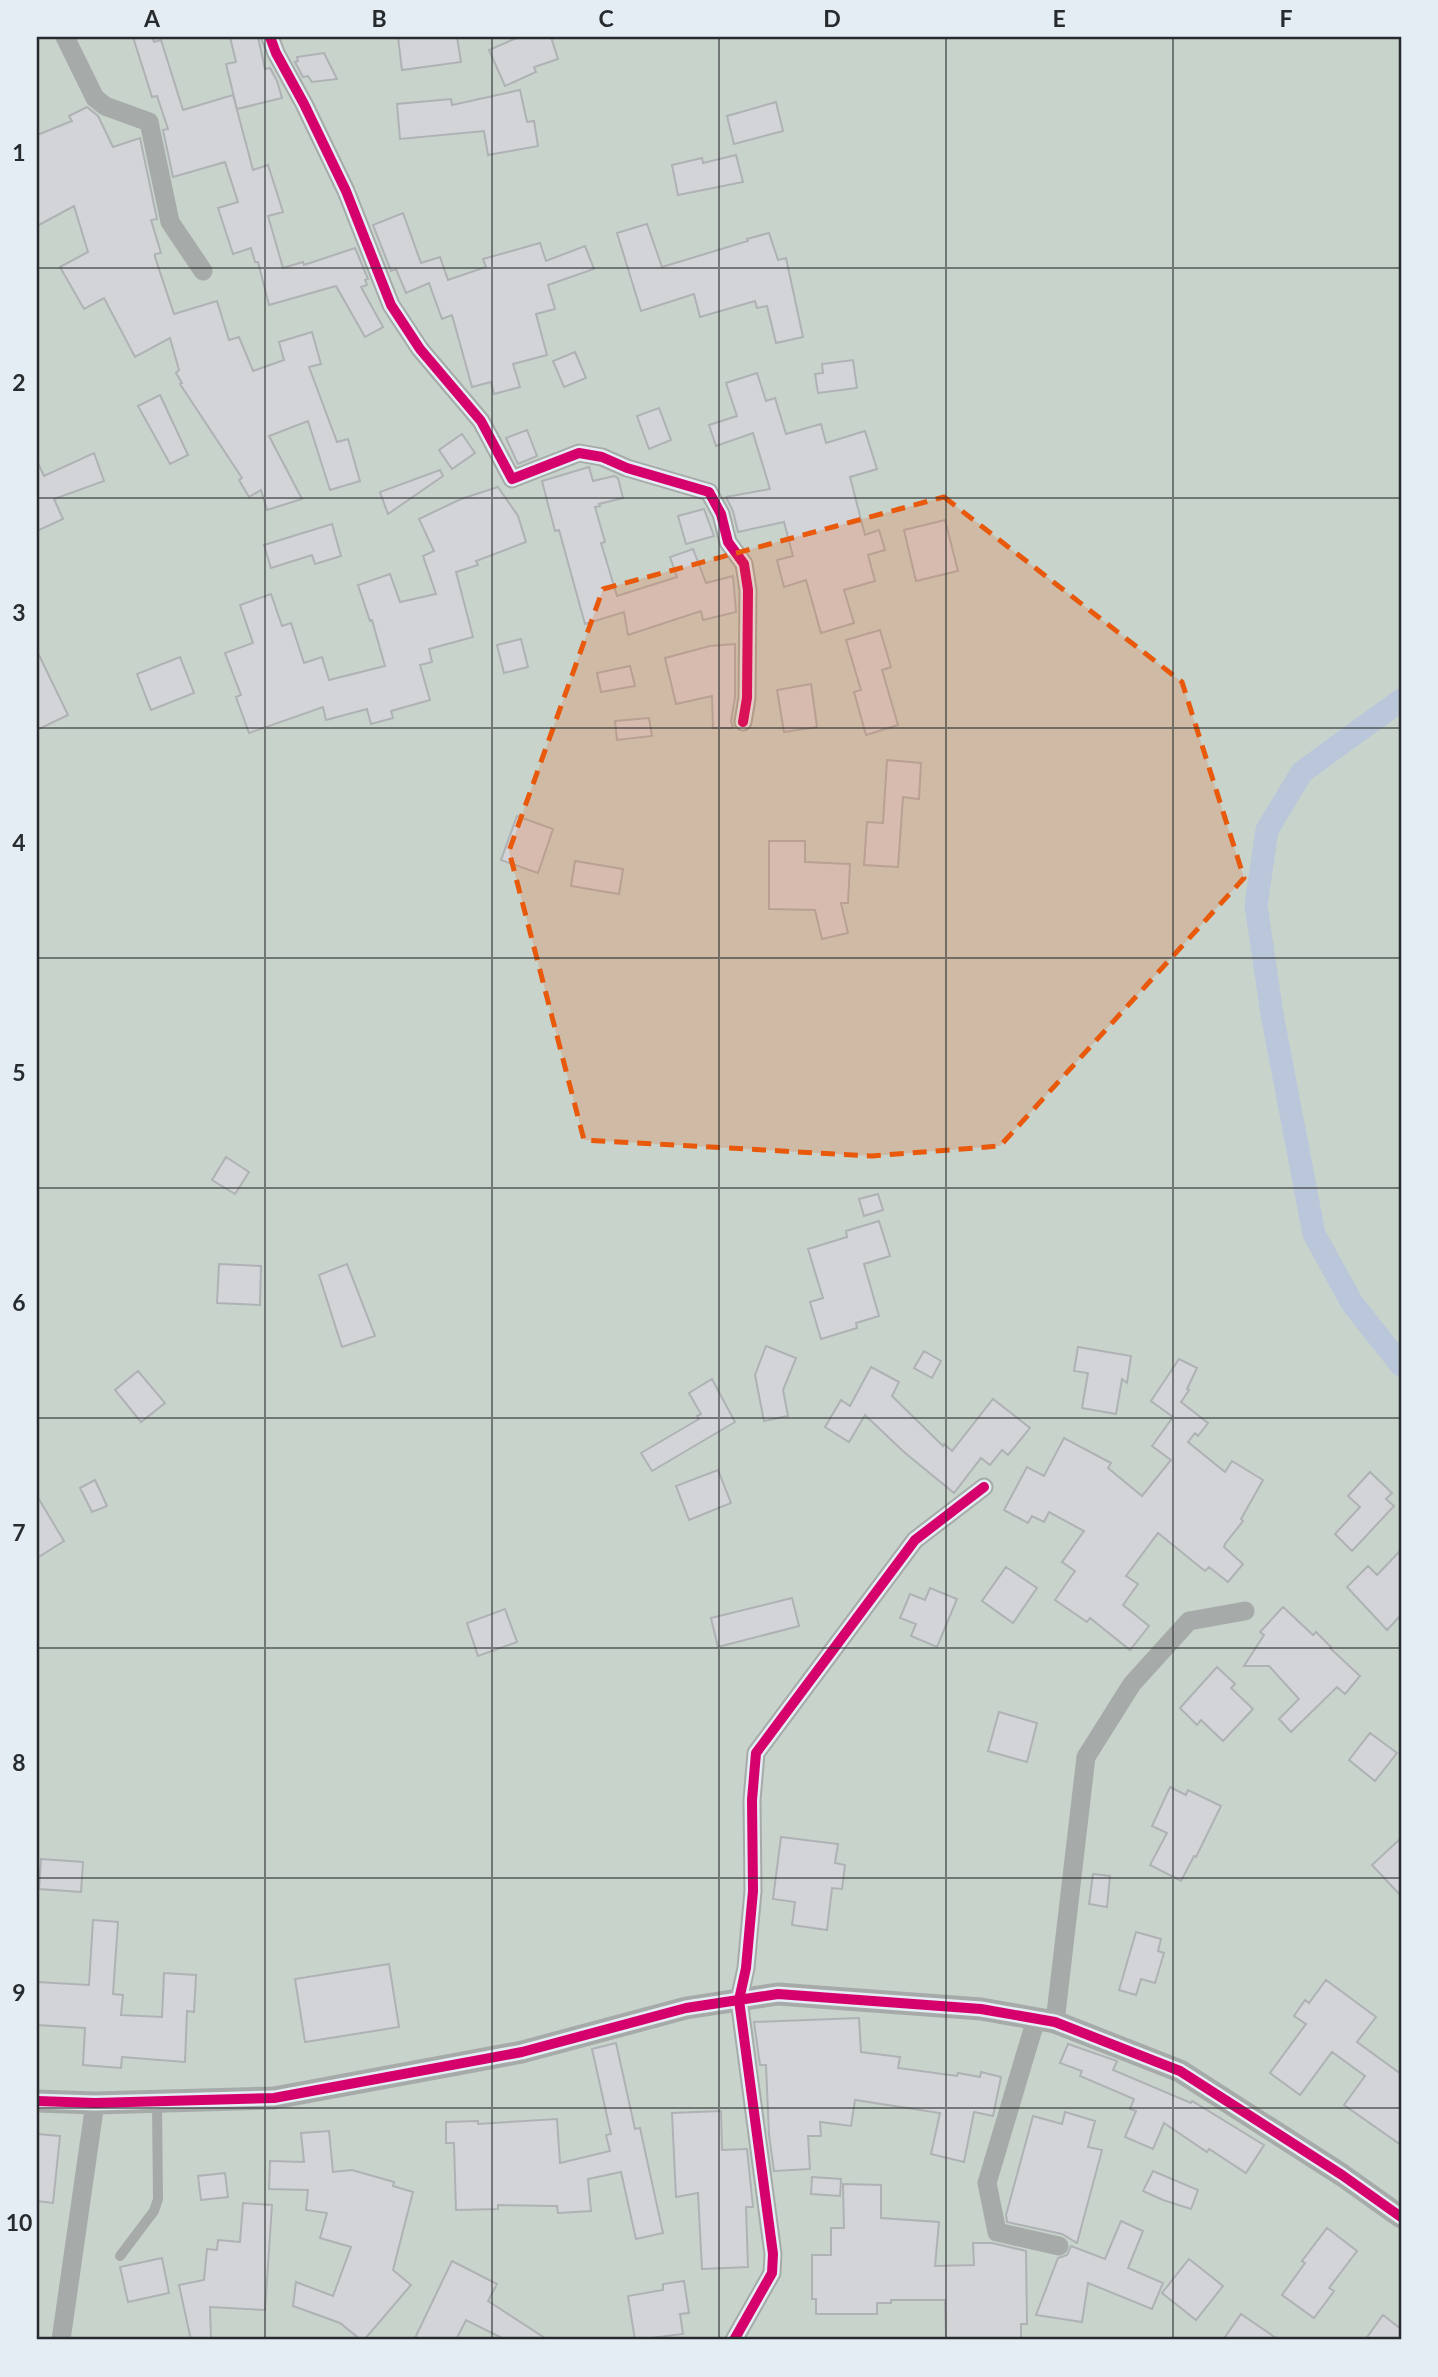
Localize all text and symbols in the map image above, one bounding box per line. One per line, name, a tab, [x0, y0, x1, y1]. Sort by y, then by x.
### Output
text: A	[143, 4, 161, 32]
text: B	[371, 4, 387, 32]
text: C	[598, 4, 614, 32]
text: D	[823, 4, 841, 32]
text: E	[1052, 4, 1066, 32]
text: F	[1279, 4, 1293, 32]
text: 1	[12, 138, 26, 166]
text: 2	[12, 368, 26, 396]
text: 3	[12, 598, 26, 626]
text: 4	[12, 828, 26, 856]
text: 5	[12, 1058, 26, 1086]
text: 6	[12, 1288, 26, 1316]
text: 7	[12, 1518, 26, 1546]
text: 8	[12, 1748, 26, 1776]
text: 9	[12, 1978, 26, 2006]
text: 10	[6, 2208, 32, 2236]

